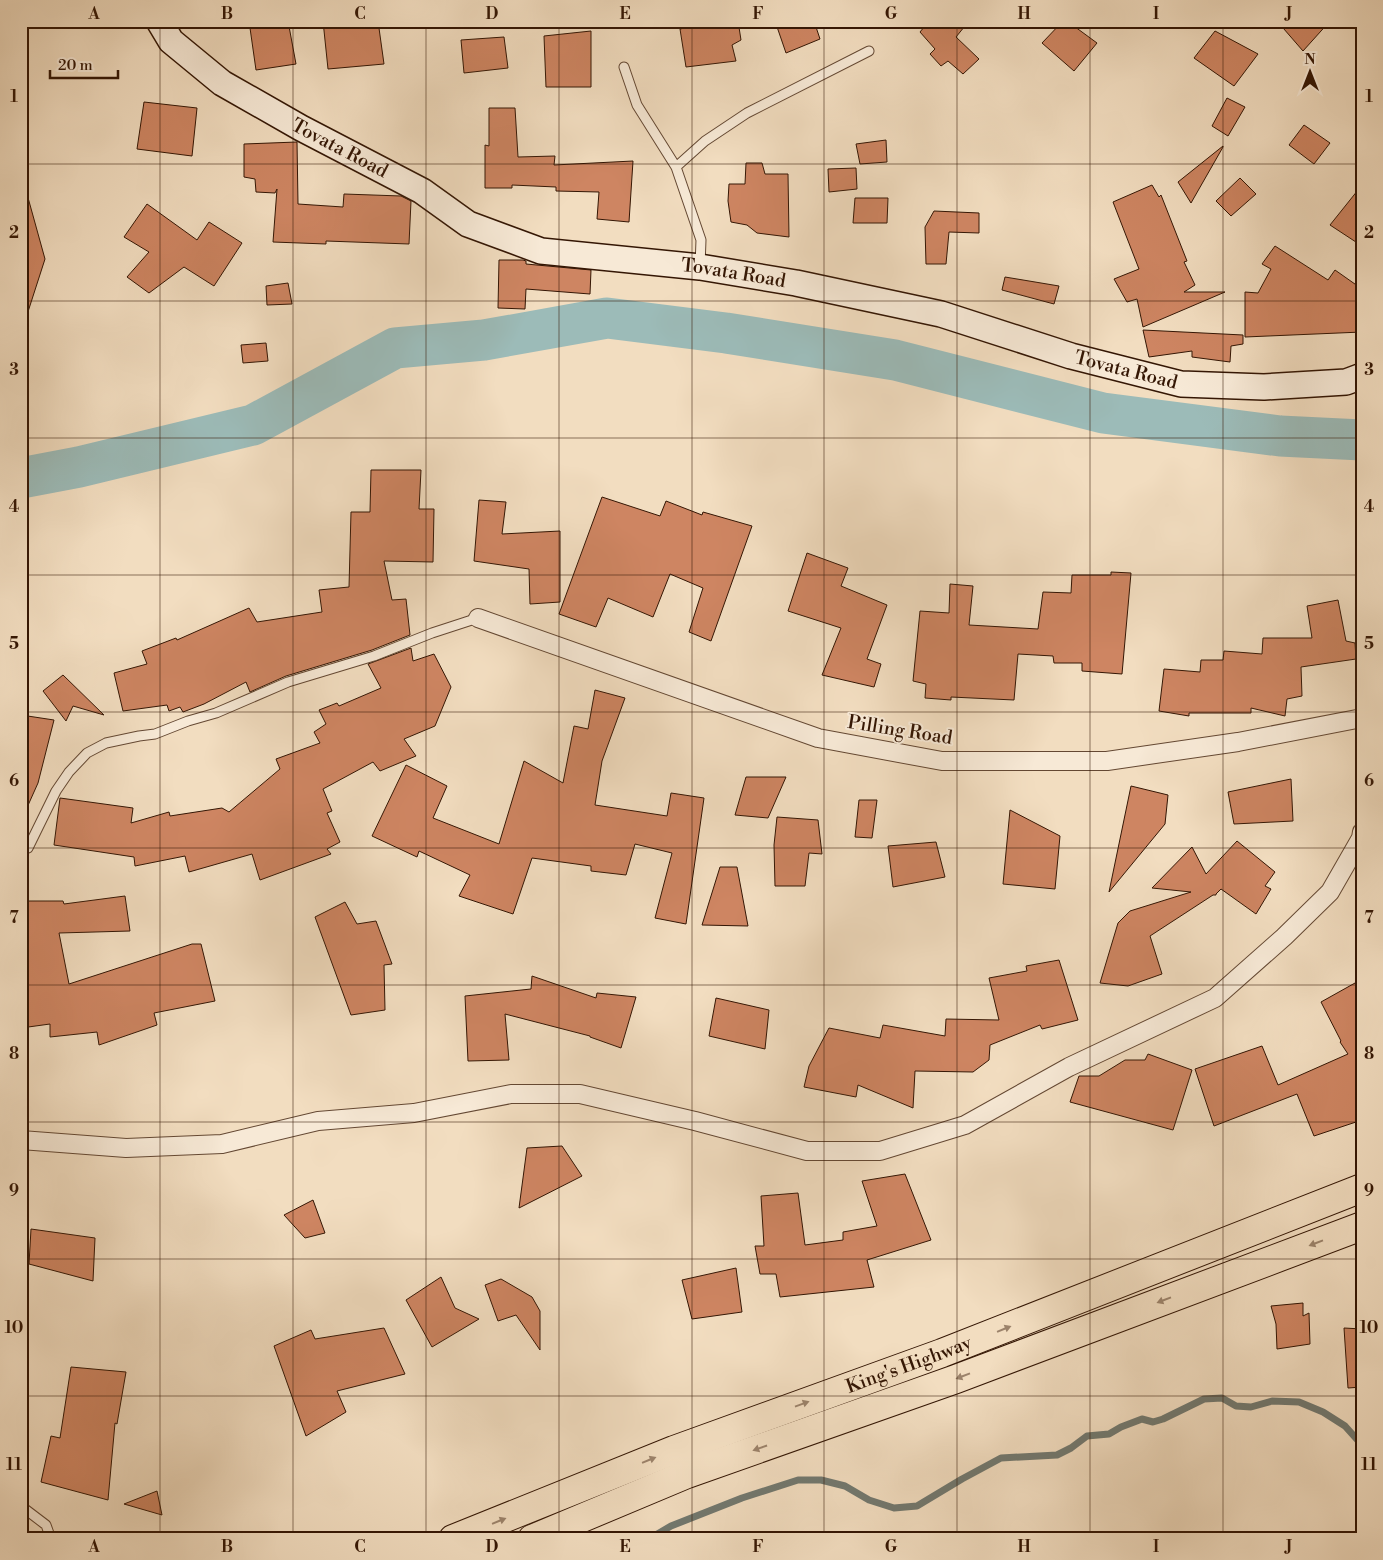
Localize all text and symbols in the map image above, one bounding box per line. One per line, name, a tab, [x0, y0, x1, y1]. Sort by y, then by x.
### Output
text: A	[87, 4, 100, 24]
text: B	[221, 4, 233, 24]
text: C	[354, 4, 366, 24]
text: D	[486, 4, 499, 24]
text: E	[619, 4, 631, 24]
text: F	[752, 4, 764, 24]
text: G	[885, 4, 898, 24]
text: H	[1017, 4, 1031, 24]
text: I	[1153, 4, 1159, 24]
text: J	[1284, 4, 1292, 24]
scale bar	[50, 48, 118, 80]
north arrow	[1286, 48, 1336, 98]
text: N	[1304, 51, 1316, 69]
text: 20 m	[58, 56, 93, 75]
text: 1	[10, 87, 18, 107]
text: 1	[1365, 87, 1373, 107]
street label: Tovata Road	[287, 113, 392, 183]
text: 2	[9, 223, 19, 243]
text: 2	[1364, 223, 1374, 243]
street label: Tovata Road	[680, 253, 788, 293]
street label: Tovata Road	[1072, 345, 1180, 395]
text: 3	[9, 360, 19, 380]
text: 3	[1364, 360, 1374, 380]
text: 4	[9, 497, 20, 517]
text: 4	[1364, 497, 1375, 517]
text: 5	[9, 634, 19, 654]
text: 5	[1364, 634, 1374, 654]
street label: Pilling Road	[846, 710, 954, 750]
text: 6	[9, 771, 19, 791]
text: 6	[1364, 771, 1374, 791]
text: 7	[9, 908, 19, 928]
text: 7	[1364, 908, 1374, 928]
text: 8	[9, 1044, 19, 1064]
text: 8	[1364, 1044, 1374, 1064]
text: 9	[9, 1181, 19, 1201]
text: 9	[1364, 1181, 1374, 1201]
one-way arrow	[1308, 1239, 1323, 1247]
one-way arrow	[1156, 1296, 1171, 1304]
text: 10	[5, 1318, 23, 1338]
text: 10	[1360, 1318, 1378, 1338]
one-way arrow	[996, 1325, 1011, 1332]
street label: King's Highway	[843, 1330, 976, 1399]
one-way arrow	[955, 1372, 970, 1380]
one-way arrow	[795, 1400, 810, 1408]
one-way arrow	[752, 1444, 767, 1452]
text: 11	[6, 1455, 22, 1475]
text: 11	[1361, 1455, 1377, 1475]
one-way arrow	[642, 1456, 657, 1463]
one-way arrow	[492, 1516, 506, 1524]
text: A	[87, 1537, 100, 1557]
text: B	[221, 1537, 233, 1557]
text: C	[354, 1537, 366, 1557]
text: D	[486, 1537, 499, 1557]
text: E	[619, 1537, 631, 1557]
text: F	[752, 1537, 764, 1557]
text: G	[885, 1537, 898, 1557]
text: H	[1017, 1537, 1031, 1557]
text: I	[1153, 1537, 1159, 1557]
text: J	[1284, 1537, 1292, 1557]

